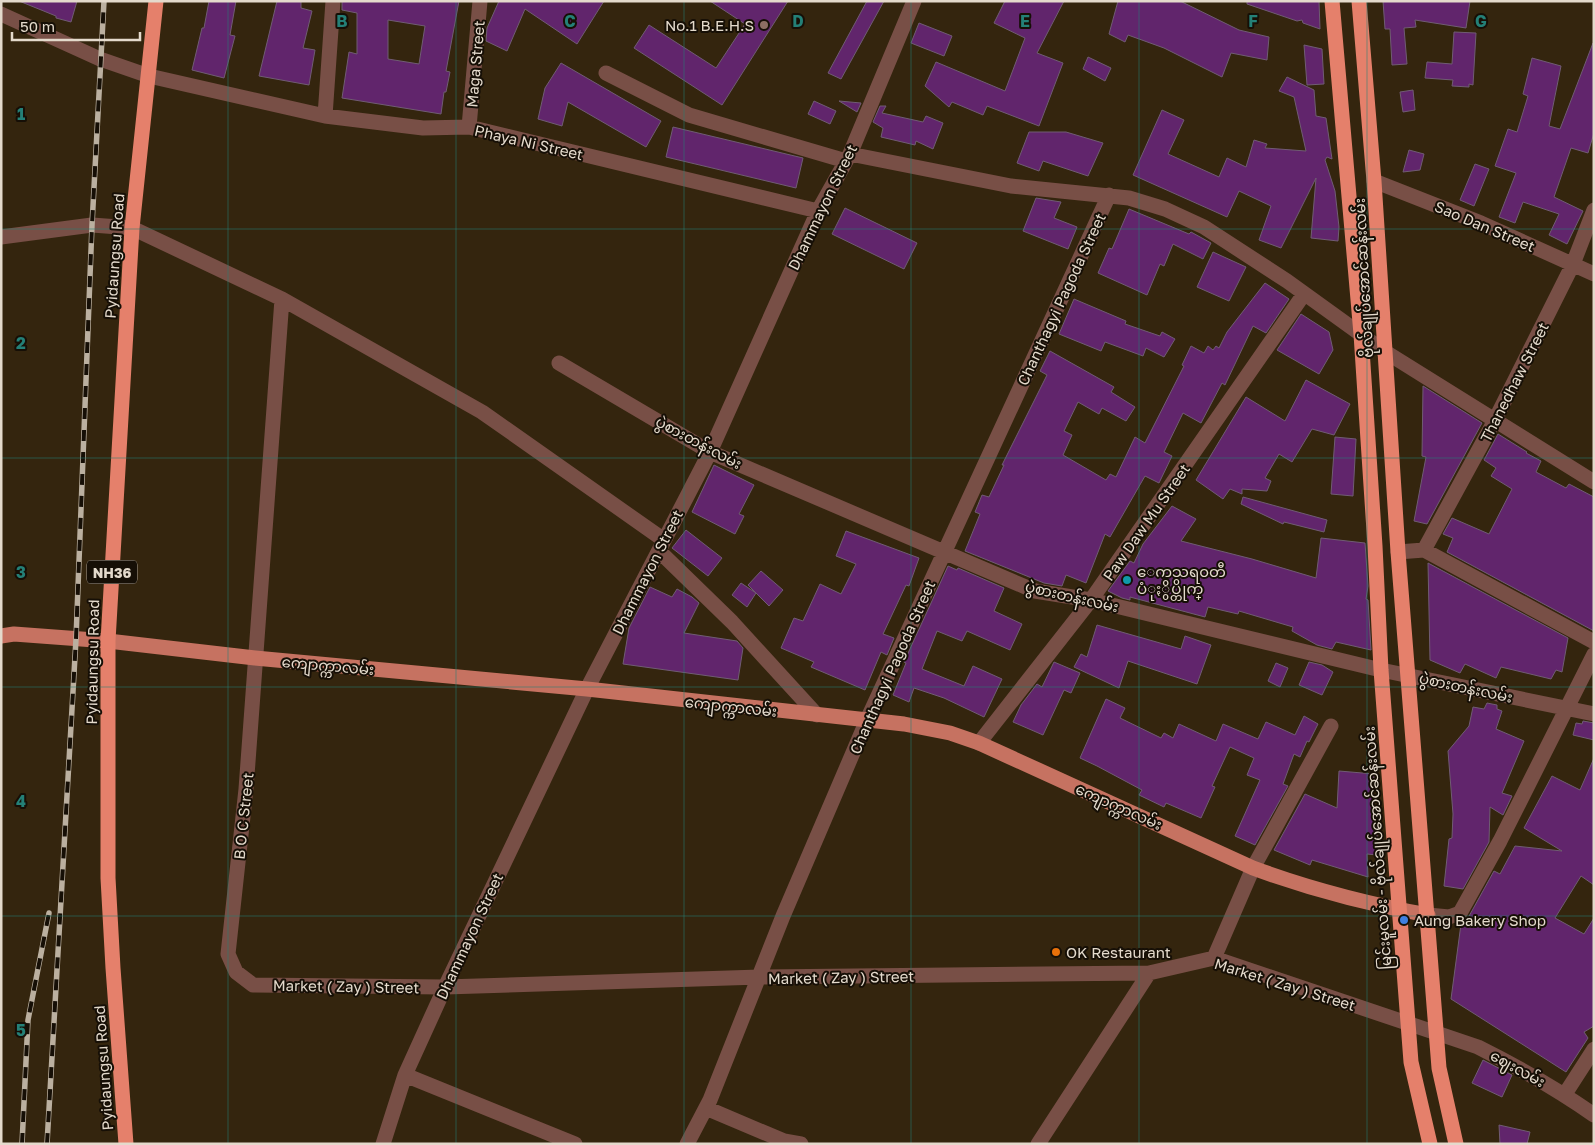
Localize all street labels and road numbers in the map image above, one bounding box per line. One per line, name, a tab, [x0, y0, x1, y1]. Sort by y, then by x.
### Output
street label: Maga Street	[462, 20, 488, 108]
street label: Phaya Ni Street	[473, 121, 585, 163]
street label: Dhammayon Street	[784, 141, 860, 273]
street label: Pyidaungsu Road	[101, 193, 127, 319]
street label: Sao Dan Street	[1432, 197, 1538, 255]
street label: ဗိုလ်ချုပ်အောင်ဆန်းလမ်း	[1350, 198, 1380, 358]
street label: Chanthagyi Pagoda Street	[1013, 210, 1109, 388]
street label: Thanedhaw Street	[1476, 319, 1552, 445]
street label: ပွဲစားတန်းလမ်း	[651, 412, 745, 476]
street label: Paw Daw Mu Street	[1099, 460, 1193, 584]
street label: Dhammayon Street	[608, 507, 686, 637]
road number: NH36	[87, 560, 137, 584]
street label: Chanthagyi Pagoda Street	[845, 577, 939, 757]
street label: ပွဲစားတန်းလမ်း	[1023, 577, 1120, 619]
street label: Pyidaungsu Road	[82, 599, 102, 725]
street label: ကျောက္ကာလမ်း	[281, 652, 375, 682]
street label: ပွဲစားတန်းလမ်း	[1417, 668, 1514, 710]
street label: ကျောက္ကာလမ်း	[684, 692, 778, 724]
street label: မြင်းမူလမ်း - ဗိုလ်ချုပ်အောင်ဆန်းလမ်း	[1360, 725, 1398, 970]
street label: B O C Street	[230, 772, 256, 860]
street label: ကျောက္ကာလမ်း	[1071, 779, 1165, 837]
street label: Dhammayon Street	[432, 870, 506, 1002]
street label: Market ( Zay ) Street	[1212, 954, 1358, 1014]
street label: Market ( Zay ) Street	[768, 967, 914, 987]
street label: Market ( Zay ) Street	[273, 976, 419, 996]
street label: Pyidaungsu Road	[90, 1005, 116, 1131]
street label: ဈေးလမ်း	[1486, 1046, 1548, 1094]

